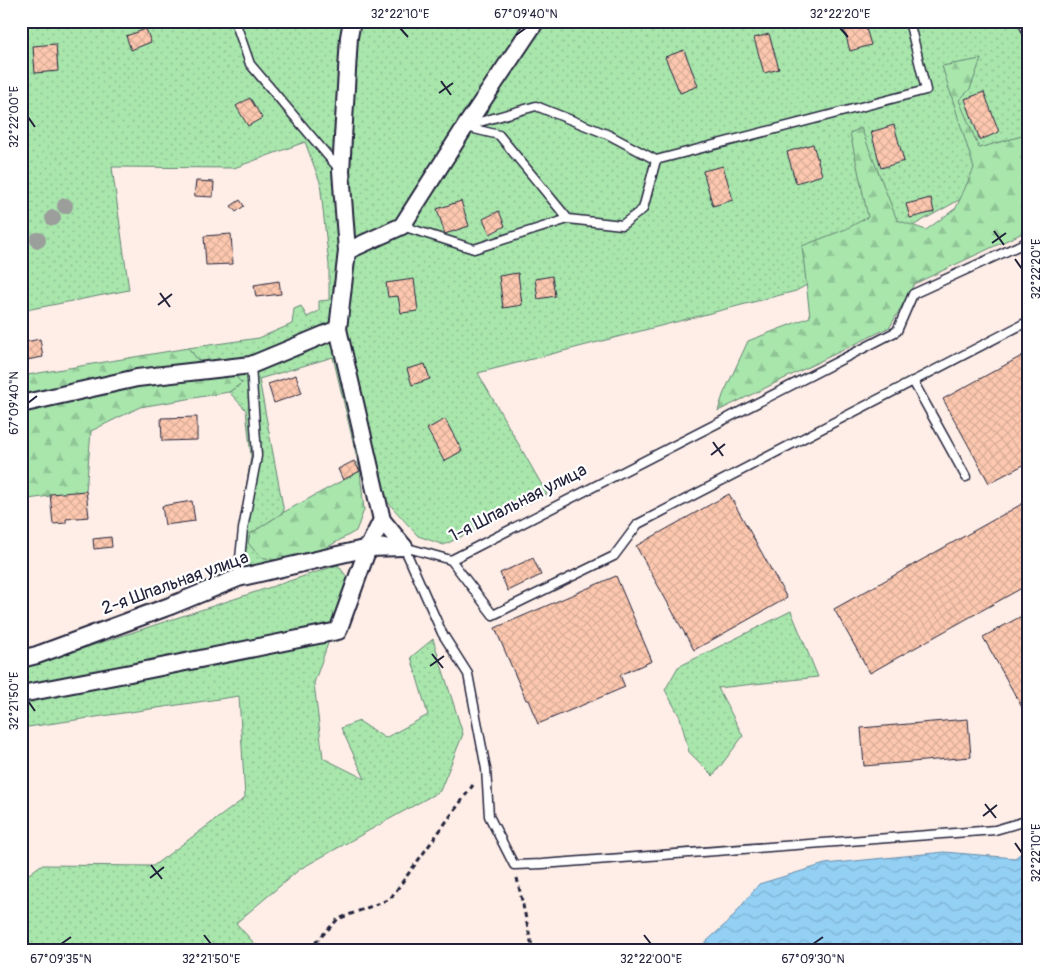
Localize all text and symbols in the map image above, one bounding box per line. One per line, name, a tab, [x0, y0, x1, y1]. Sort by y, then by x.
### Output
text: 32°22'10"E	[371, 7, 429, 22]
text: 67°09'40"N	[494, 7, 558, 22]
text: 32°22'20"E	[810, 7, 870, 22]
text: 32°22'00"E	[7, 86, 22, 148]
text: 32°22'20"E	[1029, 239, 1044, 299]
text: 67°09'40"N	[7, 371, 22, 435]
street label: 1-я Шпальная улица	[445, 458, 591, 548]
street label: 2-я Шпальная улица	[98, 546, 252, 620]
text: 32°21'50"E	[7, 672, 22, 730]
text: 32°22'10"E	[1029, 824, 1044, 882]
text: 67°09'35"N	[30, 952, 92, 967]
text: 32°21'50"E	[182, 952, 240, 967]
text: 32°22'00"E	[620, 952, 682, 967]
text: 67°09'30"N	[781, 952, 845, 967]

